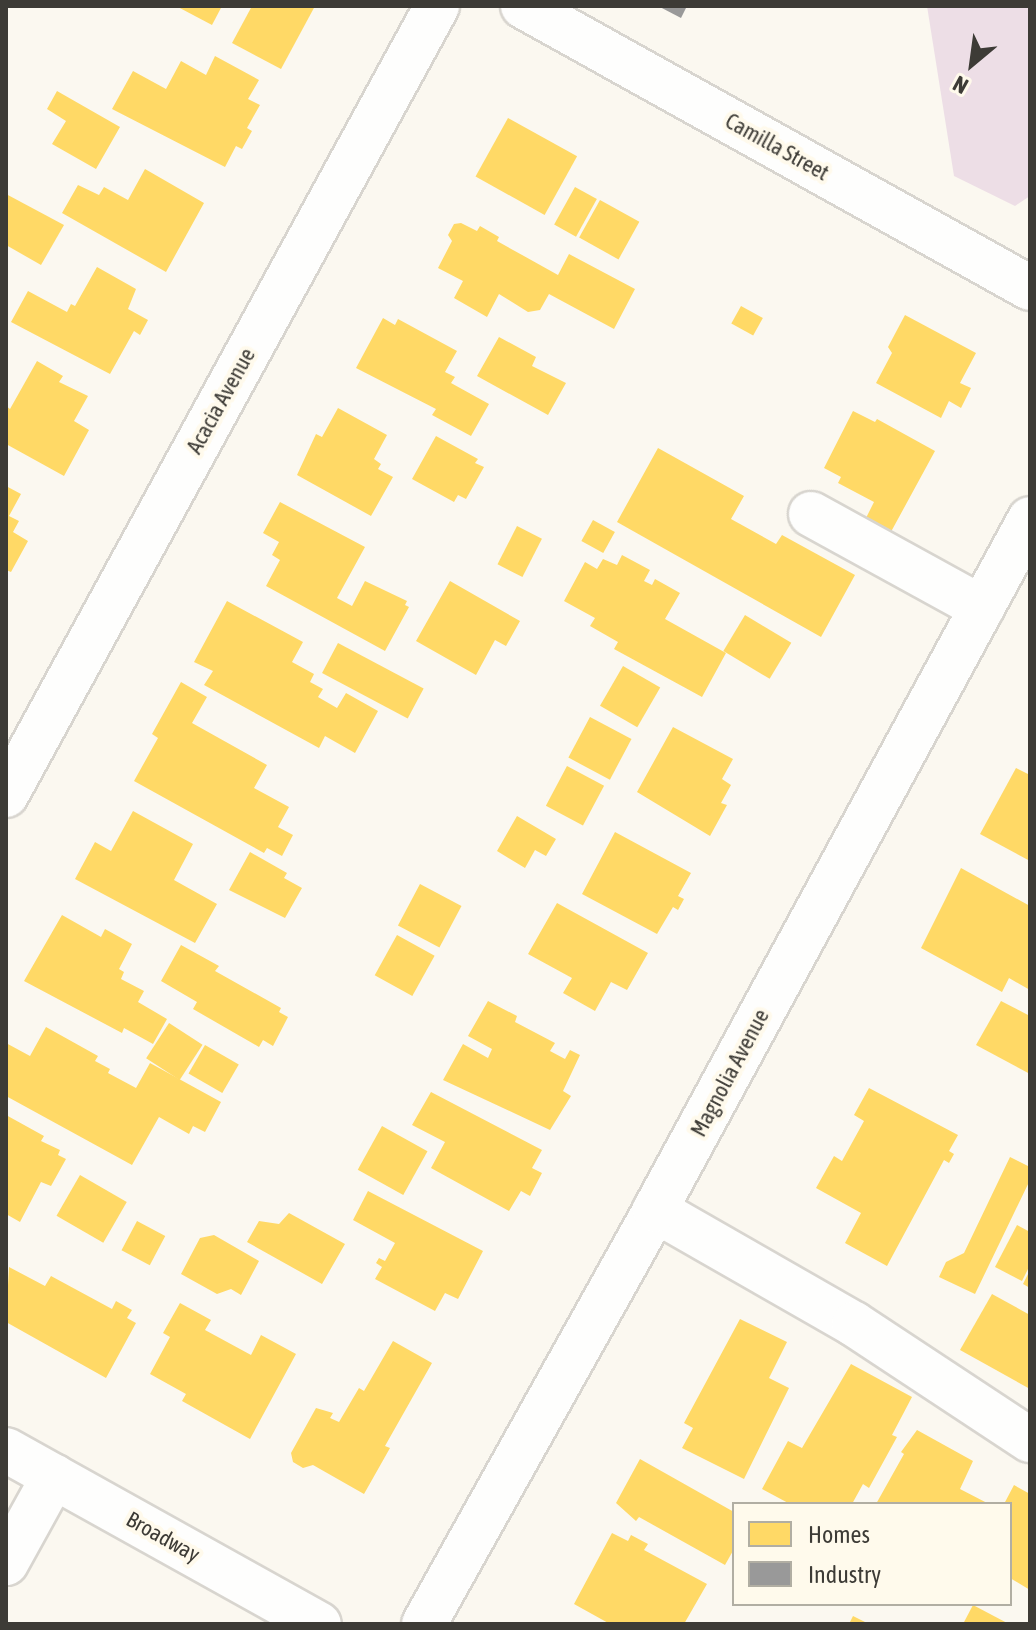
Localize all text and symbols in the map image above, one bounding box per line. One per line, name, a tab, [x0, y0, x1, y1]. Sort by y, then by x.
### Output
north arrow	[932, 24, 1012, 104]
text: N	[948, 70, 972, 100]
street label: Camilla Street	[721, 108, 833, 186]
street label: Acacia Avenue	[181, 344, 261, 458]
street label: Magnolia Avenue	[685, 1005, 775, 1141]
legend	[732, 1502, 1012, 1606]
street label: Broadway	[122, 1506, 204, 1568]
text: Homes	[808, 1521, 870, 1548]
text: Industry	[808, 1561, 881, 1588]

